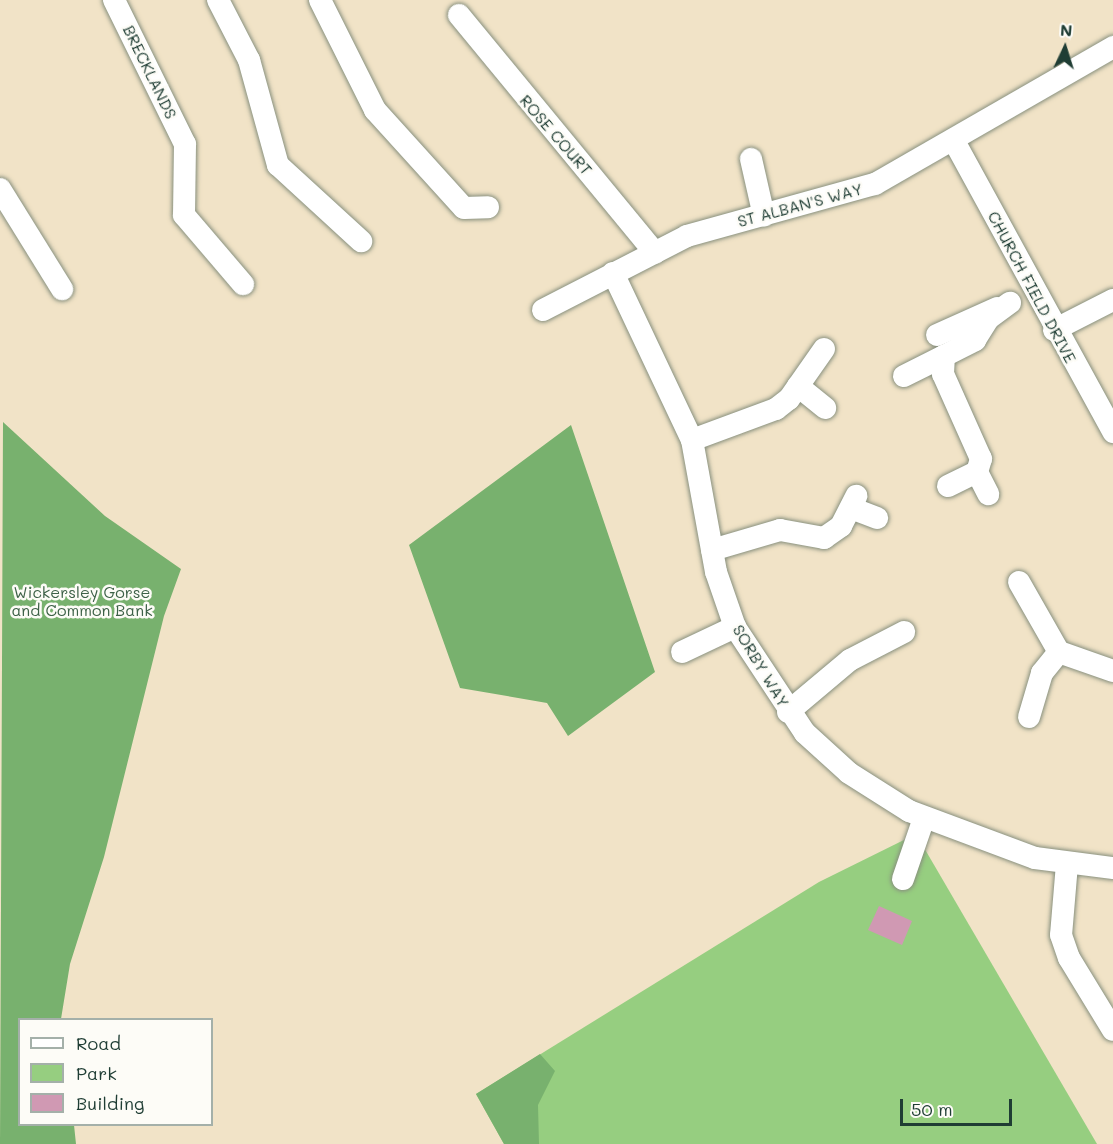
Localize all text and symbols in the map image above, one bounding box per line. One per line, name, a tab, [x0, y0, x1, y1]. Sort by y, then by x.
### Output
north arrow	[1035, 18, 1095, 78]
text: N	[1059, 19, 1073, 40]
street label: BRECKLANDS	[119, 22, 181, 122]
street label: ROSE COURT	[516, 91, 596, 179]
street label: ST ALBAN'S WAY	[735, 179, 865, 231]
street label: CHURCH FIELD DRIVE	[984, 208, 1080, 366]
park label: Wickersley Gorse and Common Bank	[11, 582, 153, 620]
street label: SORBY WAY	[729, 621, 793, 711]
legend	[18, 1018, 213, 1126]
text: Road	[76, 1031, 121, 1055]
text: Park	[76, 1061, 117, 1085]
scale bar	[903, 1087, 1016, 1125]
text: Building	[76, 1091, 144, 1115]
text: 50 m	[911, 1097, 953, 1121]

